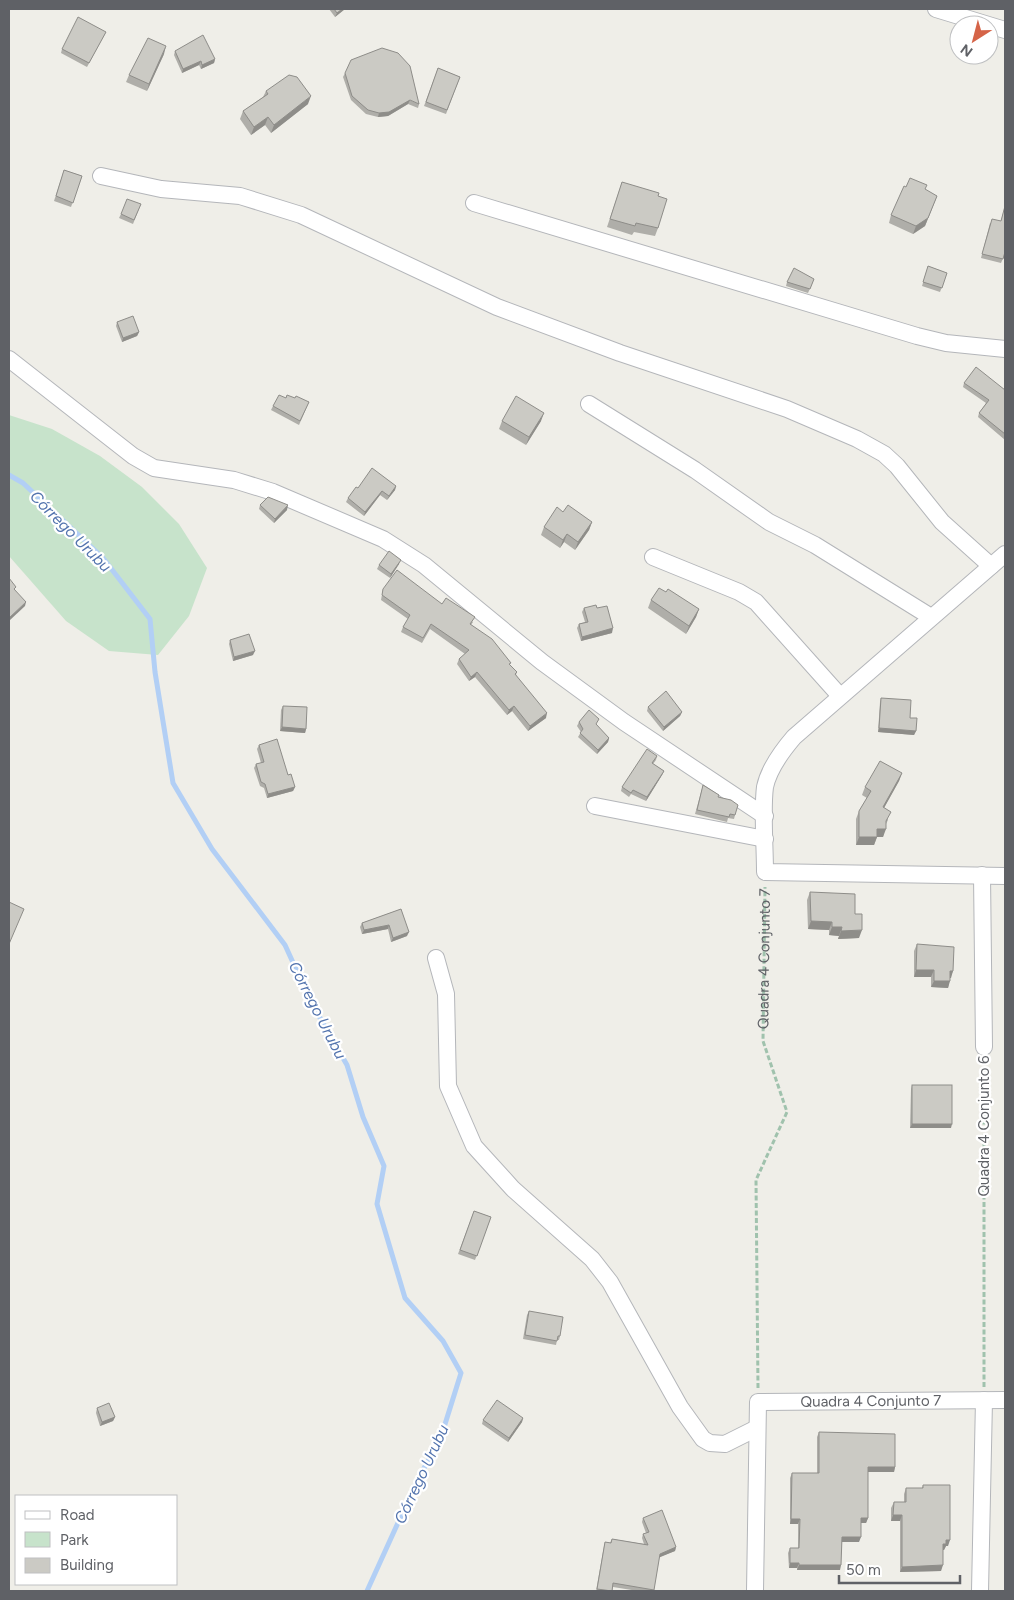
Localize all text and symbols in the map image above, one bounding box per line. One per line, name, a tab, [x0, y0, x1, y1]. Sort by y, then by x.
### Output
north arrow	[949, 15, 999, 65]
text: N	[957, 40, 976, 60]
water label: Córrego Urubu	[26, 487, 115, 576]
street label: Quadra 4 Conjunto 7	[754, 888, 774, 1029]
water label: Córrego Urubu	[285, 958, 350, 1062]
street label: Quadra 4 Conjunto 6	[975, 1055, 993, 1197]
street label: Quadra 4 Conjunto 7	[800, 1392, 941, 1411]
water label: Córrego Urubu	[390, 1422, 453, 1527]
legend	[15, 1495, 178, 1585]
text: Road	[60, 1506, 95, 1524]
text: Park	[60, 1531, 89, 1549]
scale bar	[839, 1552, 960, 1584]
text: Building	[60, 1556, 114, 1574]
text: 50 m	[846, 1561, 881, 1579]

